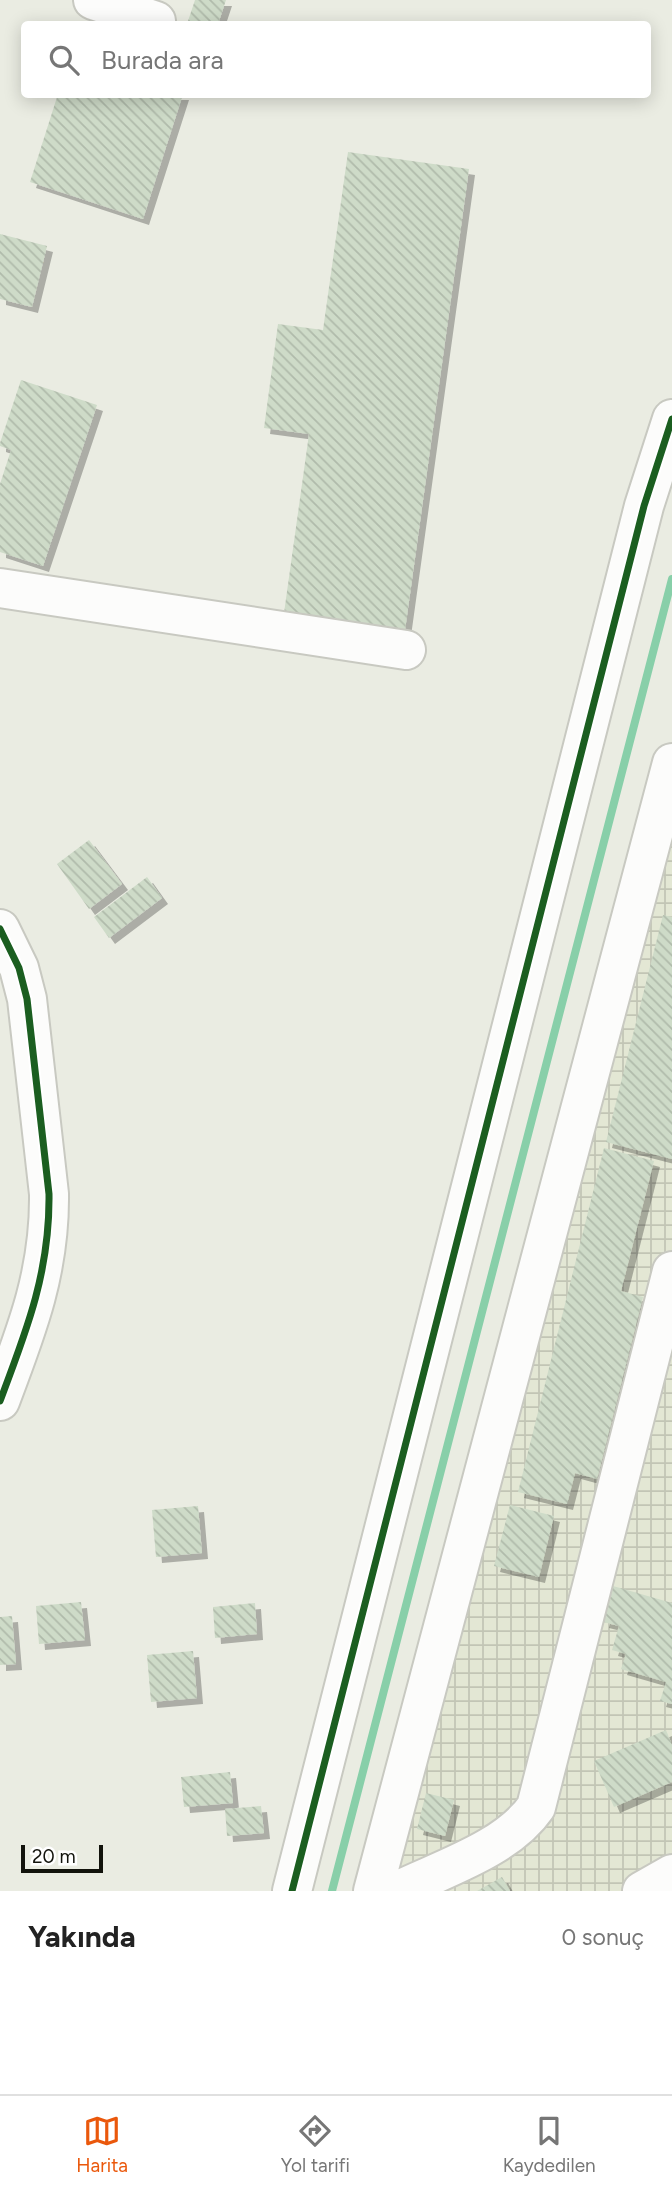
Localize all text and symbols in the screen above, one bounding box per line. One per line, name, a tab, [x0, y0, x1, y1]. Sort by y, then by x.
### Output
search box	[21, 21, 651, 98]
icon: search	[45, 41, 83, 79]
text: Burada ara	[101, 44, 224, 76]
scale bar	[21, 1842, 103, 1874]
text: 20 m	[32, 1845, 76, 1868]
text: Yakında	[28, 1918, 136, 1955]
text: 0 sonuç	[561, 1923, 644, 1951]
tab: Harita	[76, 2112, 128, 2177]
tab: Yol tarifi	[281, 2112, 350, 2177]
tab: Kaydedilen	[503, 2112, 596, 2177]

